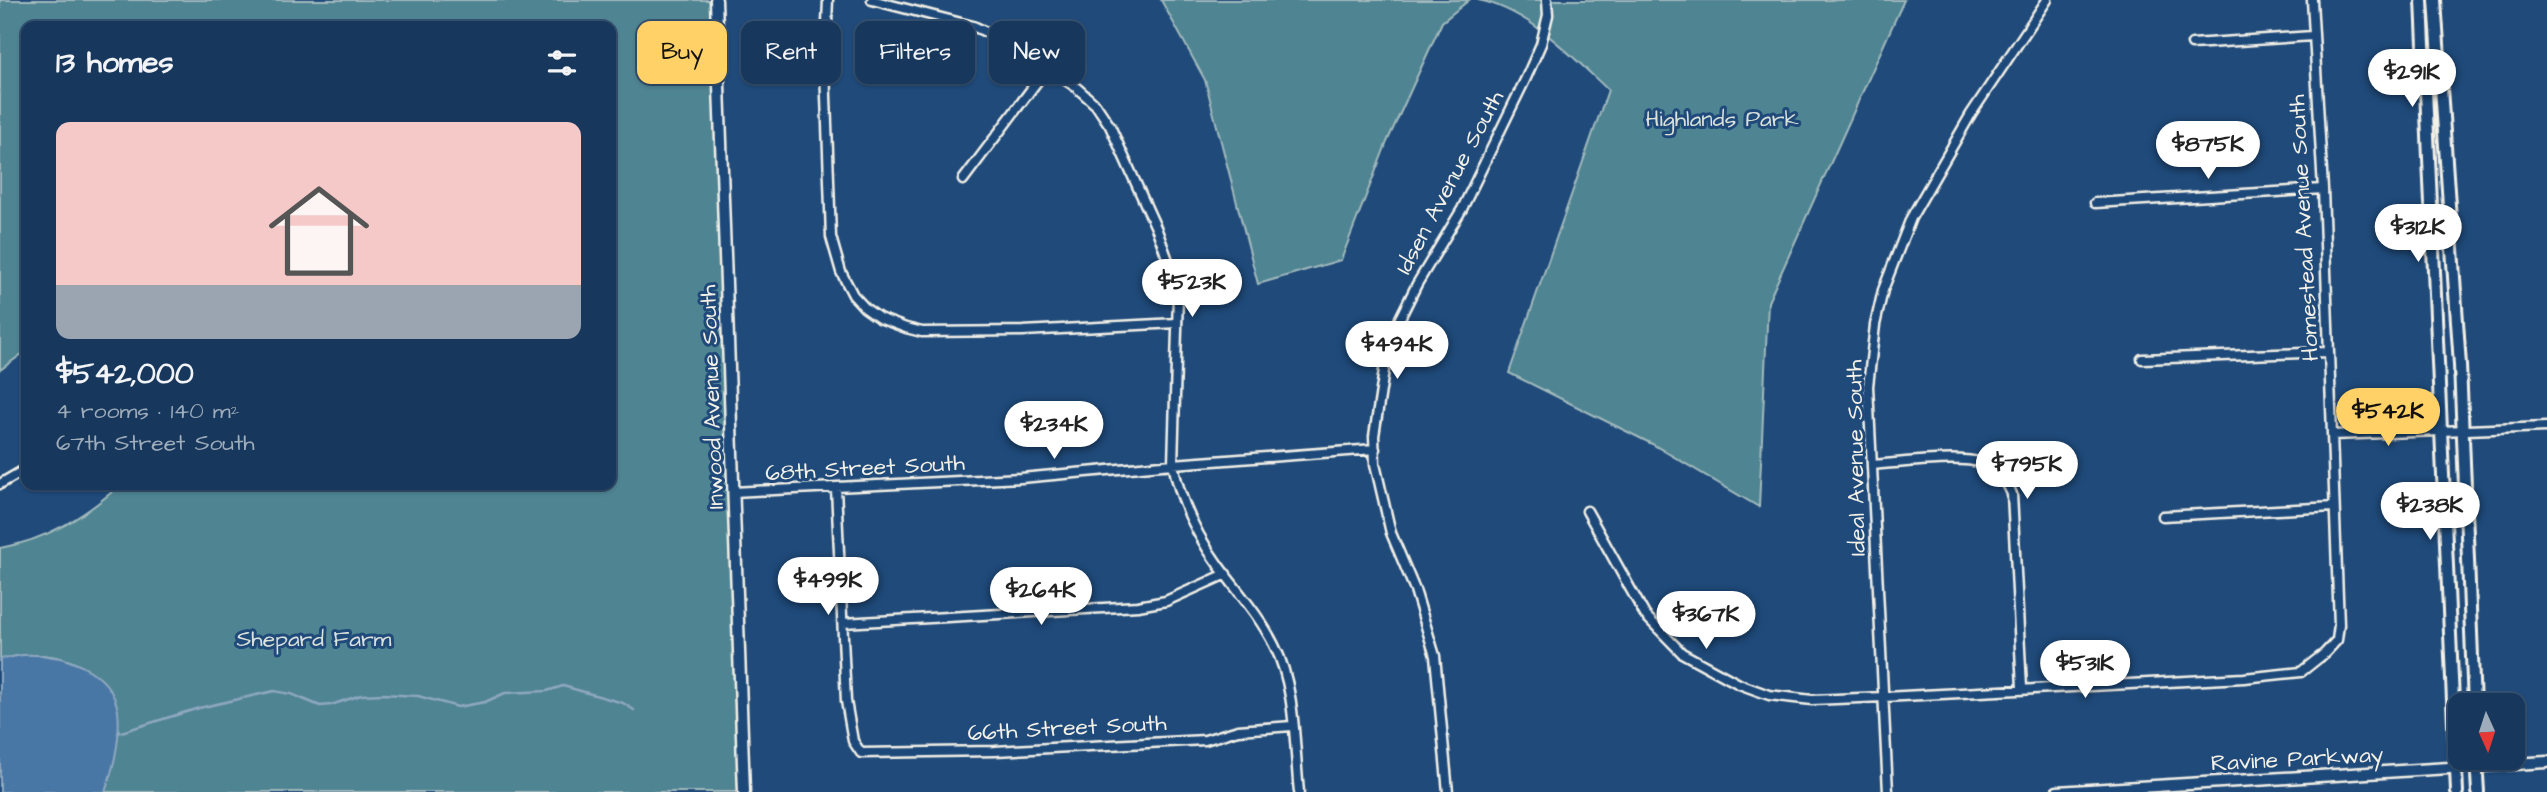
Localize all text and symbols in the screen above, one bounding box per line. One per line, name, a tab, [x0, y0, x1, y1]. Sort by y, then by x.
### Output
chip: Buy	[637, 21, 727, 84]
chip: Rent	[741, 21, 841, 84]
chip: Filters	[855, 21, 975, 84]
chip: New	[989, 21, 1085, 84]
text: 13 homes	[56, 42, 173, 84]
icon: filters	[543, 44, 581, 82]
pin: $291K	[2363, 50, 2461, 109]
text: $291K	[2384, 56, 2440, 88]
street label: Idsen Avenue South	[1388, 84, 1512, 280]
street label: Homestead Avenue South	[2281, 93, 2327, 362]
park label: Highlands Park	[1645, 103, 1799, 136]
pin: $875K	[2159, 122, 2257, 181]
text: $875K	[2172, 128, 2244, 160]
icon: home	[256, 168, 382, 294]
pin: $312K	[2369, 204, 2467, 264]
text: $312K	[2391, 211, 2445, 243]
pin: $523K	[1143, 260, 1241, 319]
text: $523K	[1158, 266, 1226, 298]
street label: Inwood Avenue South	[692, 284, 732, 510]
pin: $494K	[1348, 322, 1446, 381]
text: $494K	[1361, 328, 1433, 360]
text: $542,000	[56, 353, 194, 395]
street label: Ideal Avenue South	[1838, 359, 1874, 556]
pin: $542K	[2339, 388, 2437, 448]
text: 4 rooms · 140 m²	[56, 395, 239, 427]
text: $542K	[2352, 395, 2424, 427]
pin: $234K	[1005, 402, 1103, 461]
text: $234K	[1020, 408, 1088, 440]
text: 67th Street South	[56, 427, 255, 459]
pin: $795K	[1978, 442, 2076, 501]
street label: 68th Street South	[765, 447, 966, 489]
text: $795K	[1992, 448, 2062, 480]
pin: $238K	[2381, 482, 2479, 542]
text: $238K	[2397, 489, 2463, 521]
pin: $499K	[779, 558, 877, 617]
text: $499K	[794, 564, 862, 596]
pin: $264K	[992, 568, 1090, 627]
text: $264K	[1006, 574, 1076, 606]
pin: $367K	[1657, 592, 1755, 651]
text: $367K	[1672, 598, 1740, 630]
park label: Shepard Farm	[236, 623, 392, 655]
pin: $531K	[2036, 640, 2134, 700]
text: $531K	[2056, 647, 2114, 679]
north arrow	[2448, 693, 2525, 770]
map controls	[2448, 693, 2525, 770]
street label: 66th Street South	[967, 707, 1168, 749]
street label: Ravine Parkway	[2210, 738, 2385, 780]

